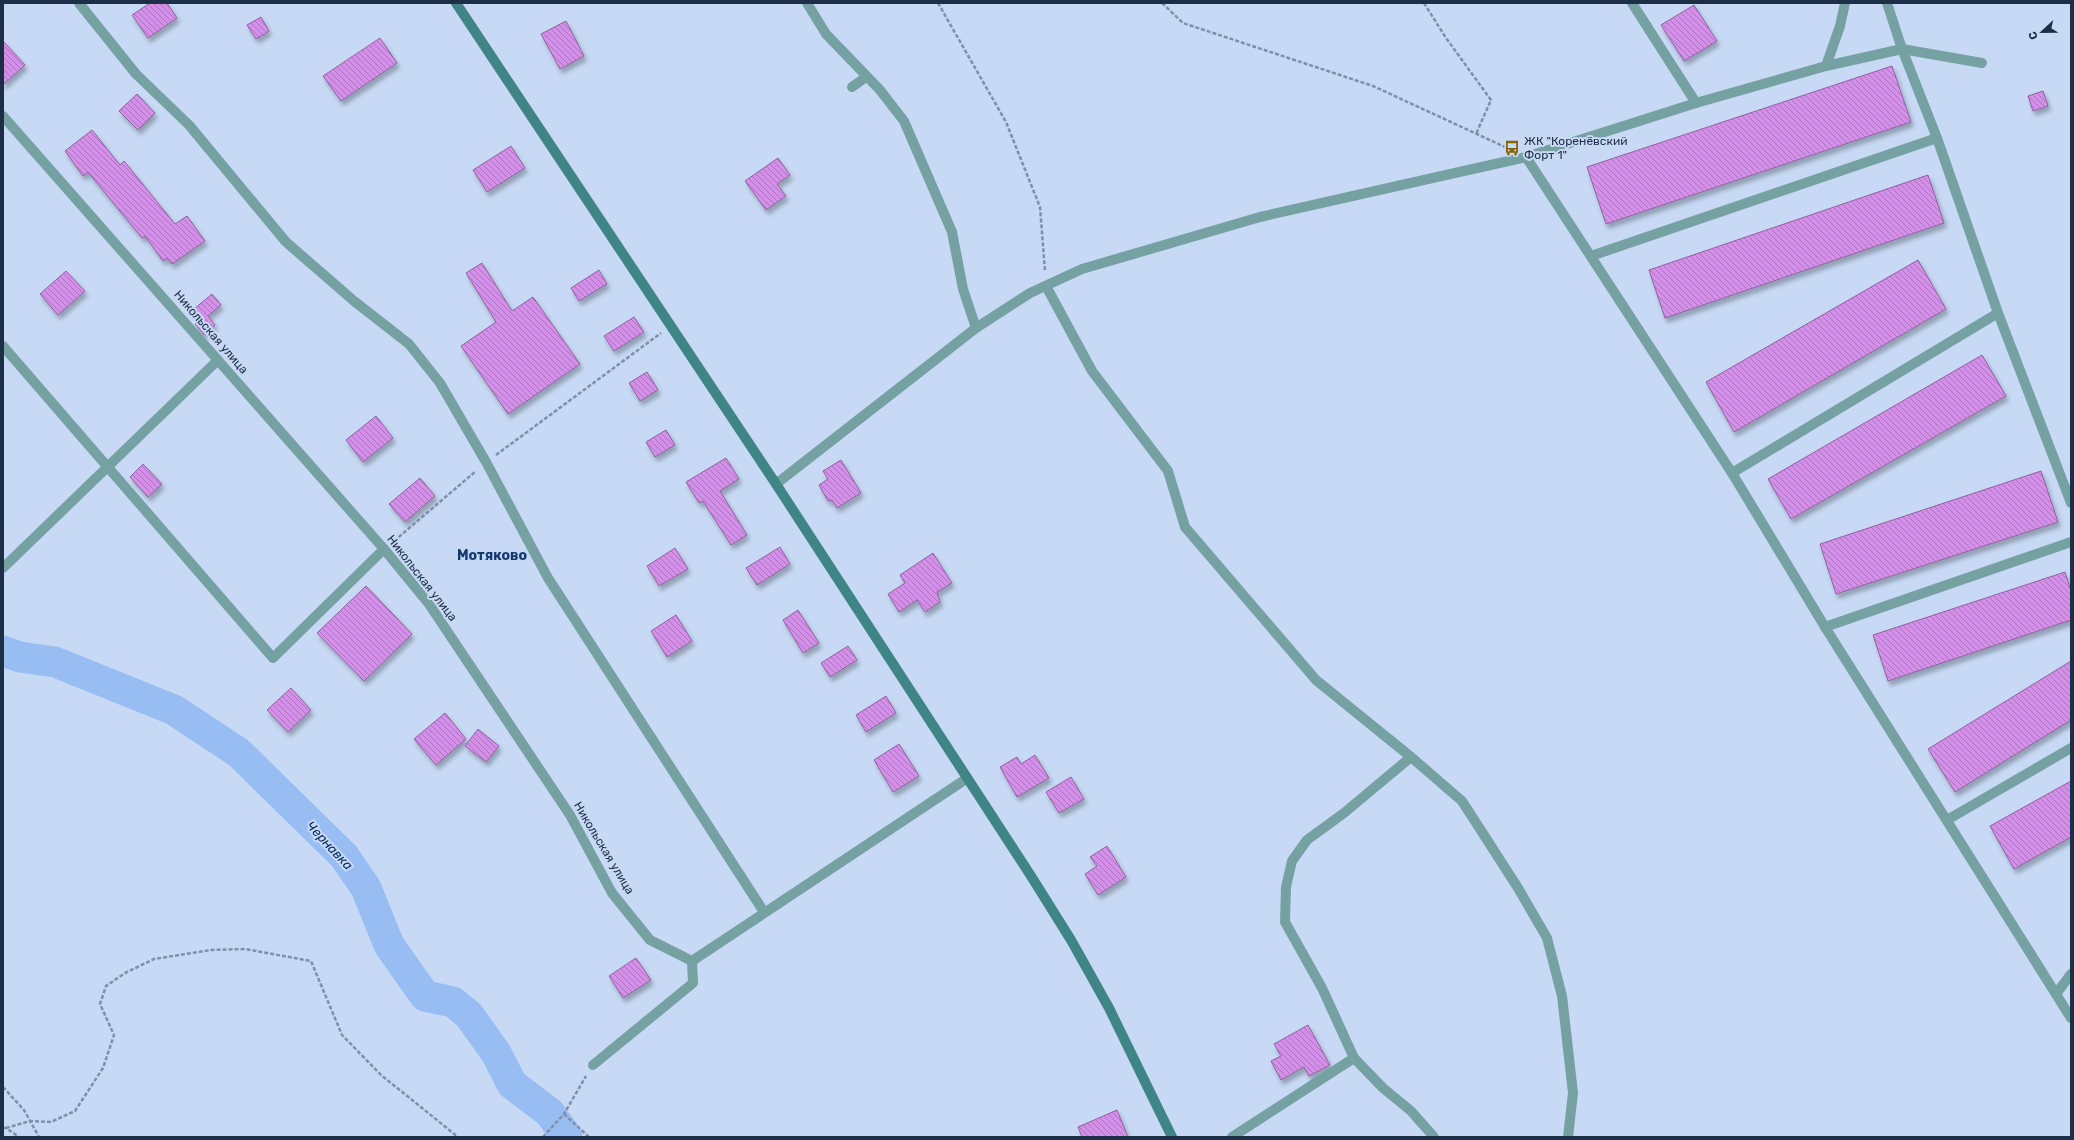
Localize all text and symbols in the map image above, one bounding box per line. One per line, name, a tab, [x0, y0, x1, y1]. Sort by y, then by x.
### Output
north arrow	[2022, 12, 2062, 52]
text: С	[2026, 29, 2041, 42]
place label: ЖК "Коренёвский Форт 1"	[1524, 134, 1628, 162]
bus stop icon: ЖК "Коренёвский Форт 1"	[1503, 139, 1521, 157]
street label: Никольская улица	[171, 288, 251, 376]
street label: Никольская улица	[384, 532, 460, 624]
district label: Мотяково	[457, 547, 527, 564]
street label: Никольская улица	[571, 799, 637, 897]
water label: Чернавка	[303, 818, 356, 873]

